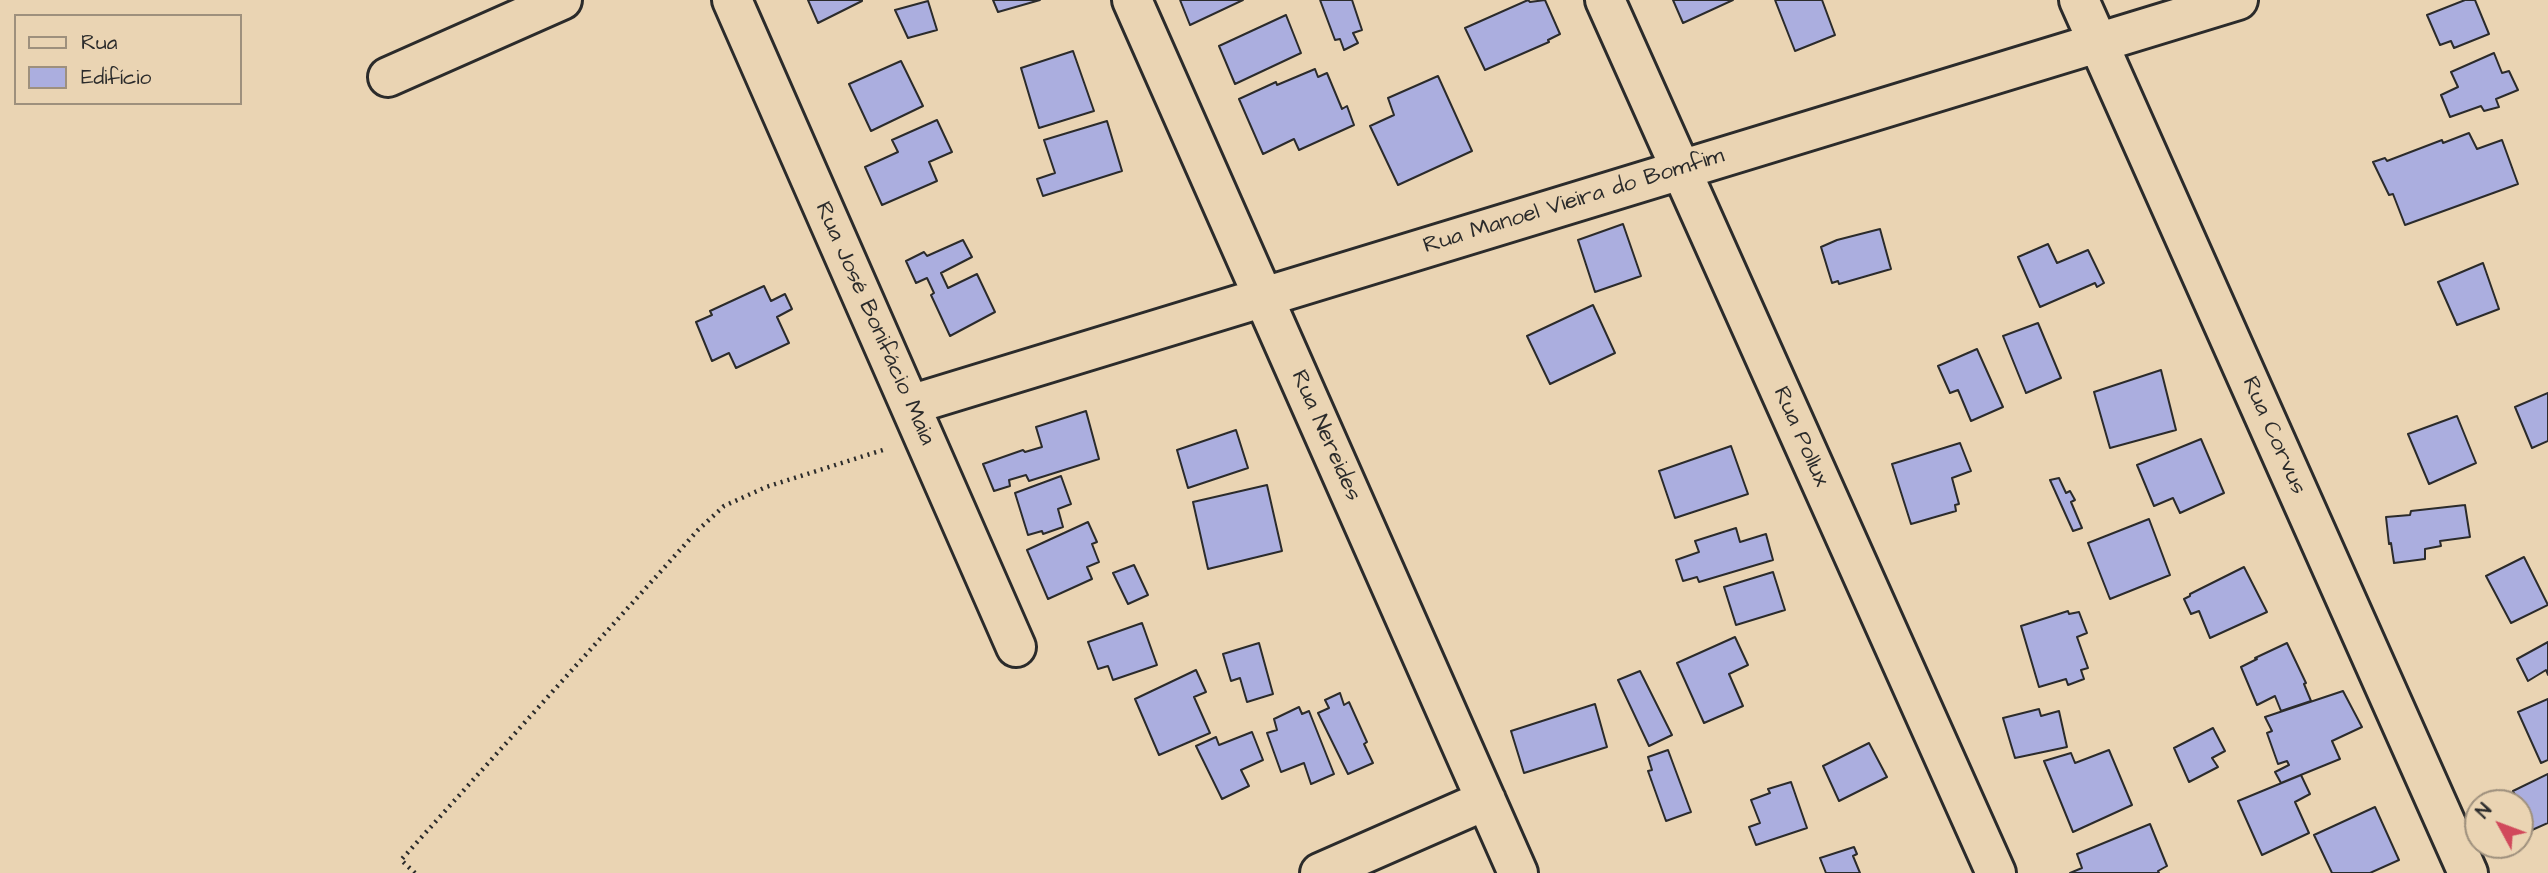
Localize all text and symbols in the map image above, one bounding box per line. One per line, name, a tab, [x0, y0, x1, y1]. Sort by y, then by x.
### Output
legend	[14, 14, 242, 105]
text: Rua	[81, 28, 117, 57]
text: Edifício	[81, 63, 151, 92]
street label: Rua Manoel Vieira do Bomfim	[1420, 143, 1728, 261]
street label: Rua José Bonifácio Maia	[808, 198, 940, 450]
street label: Rua Nereides	[1284, 366, 1366, 506]
street label: Rua Corvus	[2235, 373, 2311, 499]
street label: Rua Pollux	[1766, 383, 1834, 491]
north arrow	[2464, 789, 2534, 859]
text: N	[2470, 798, 2498, 825]

